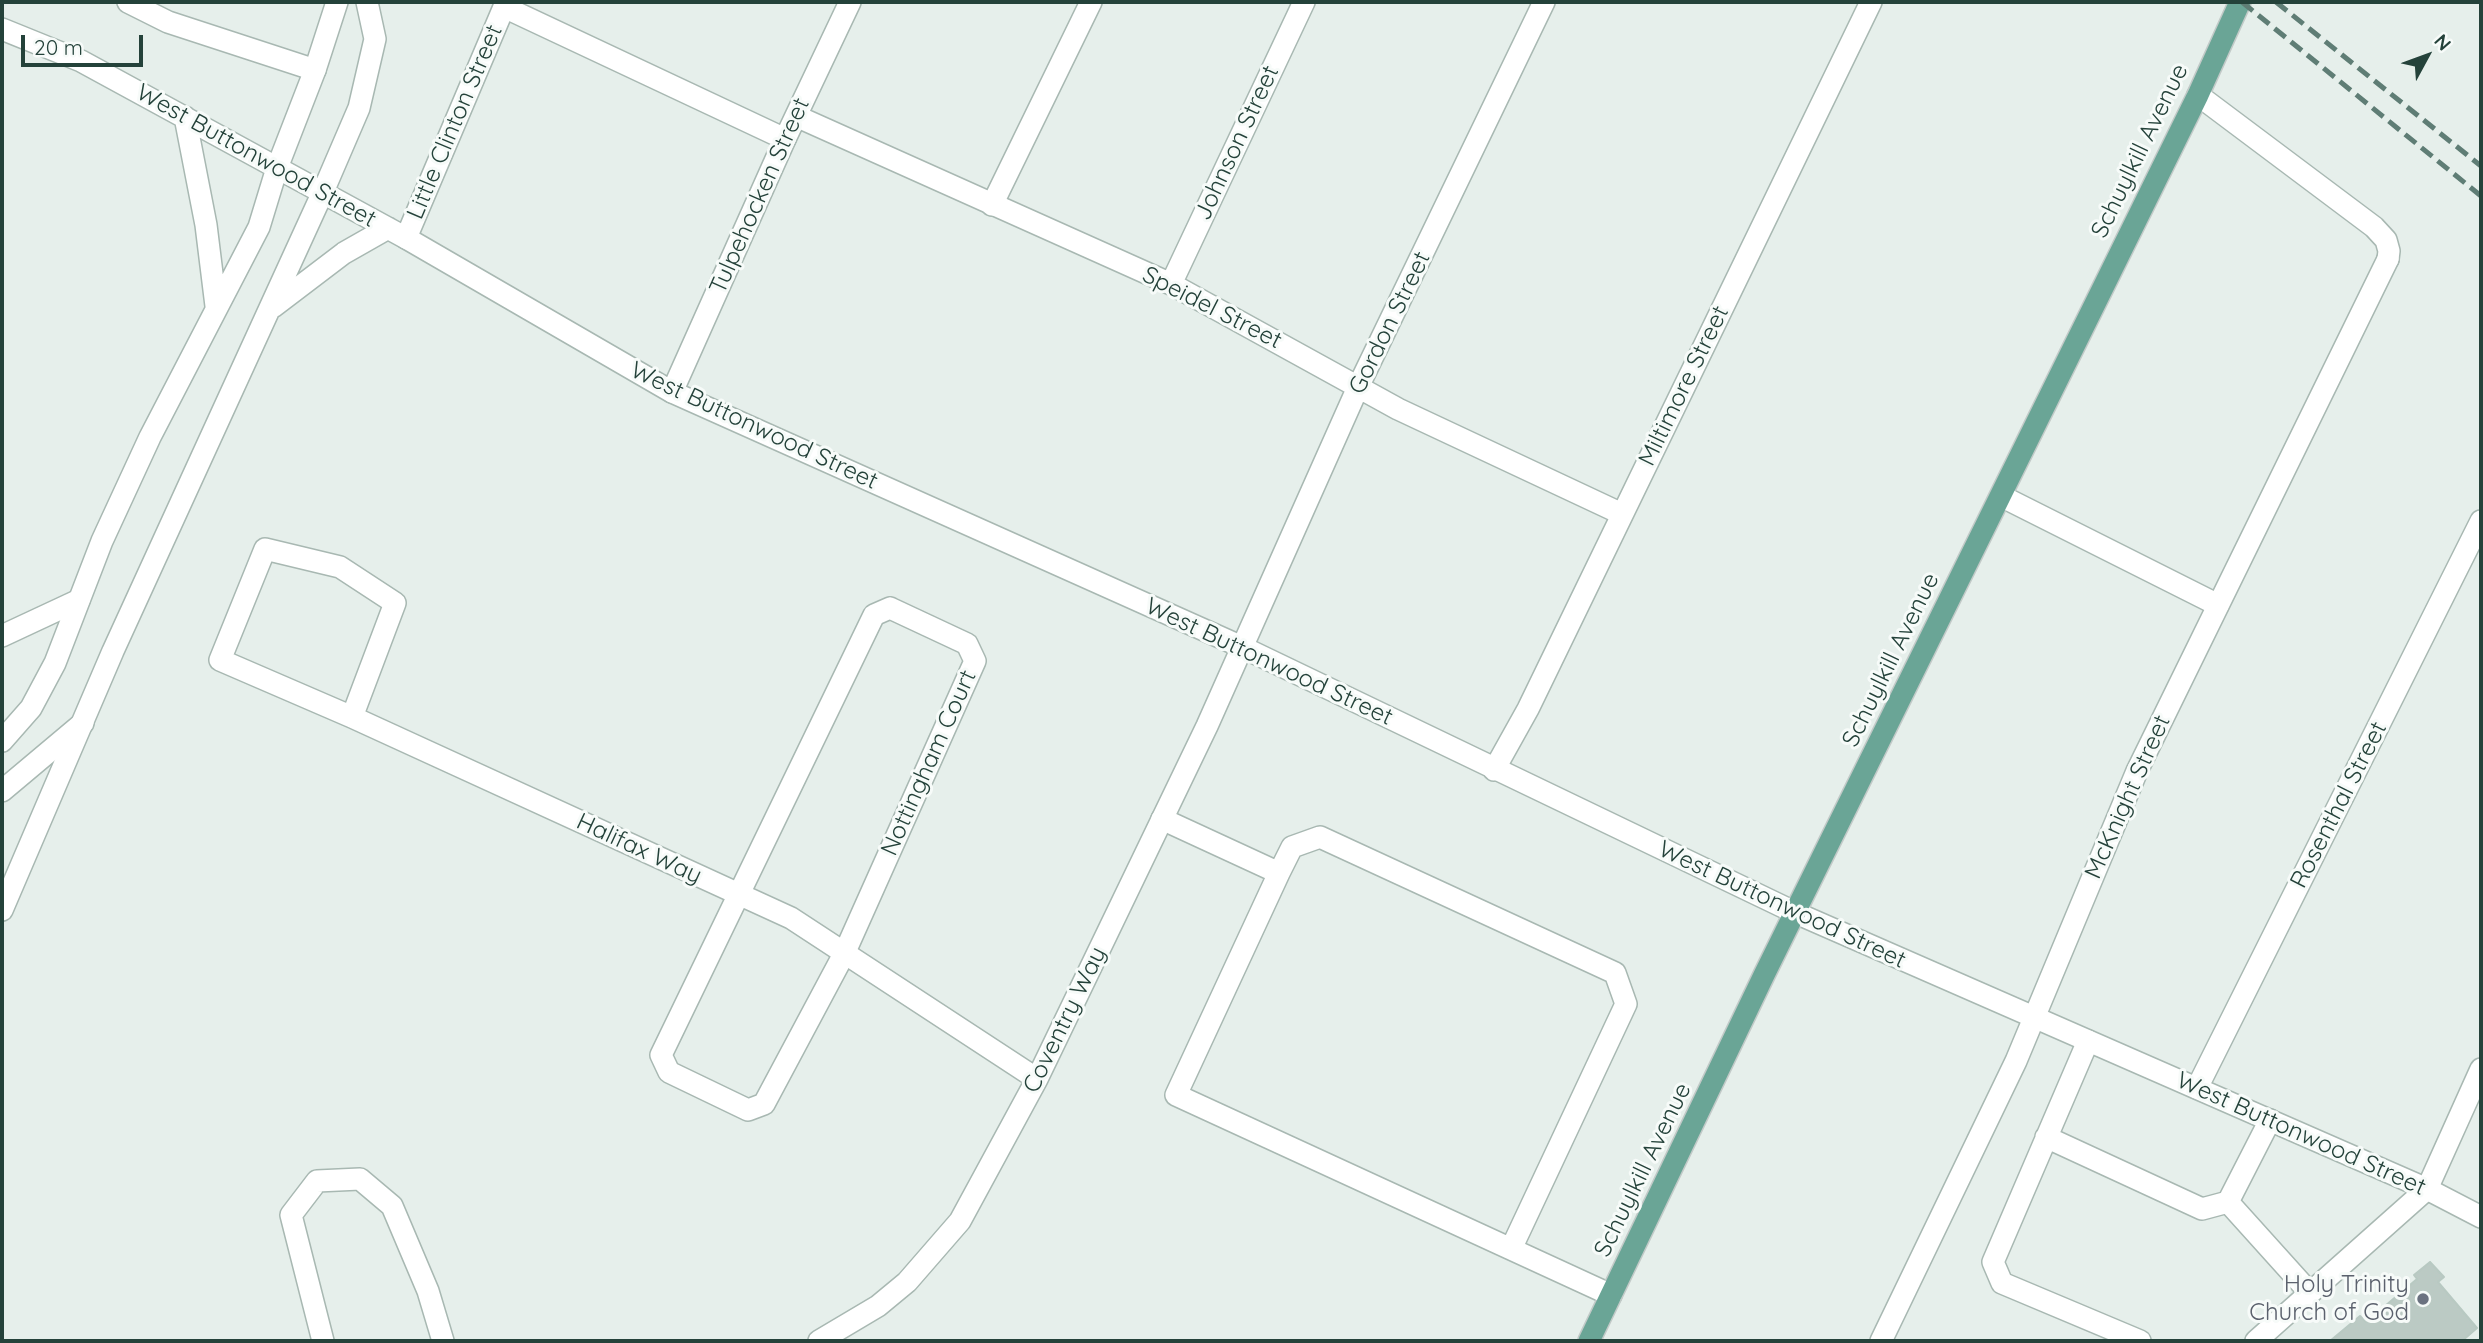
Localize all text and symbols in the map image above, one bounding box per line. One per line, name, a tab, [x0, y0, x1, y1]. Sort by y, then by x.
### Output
scale bar	[24, 21, 147, 65]
street label: Little Clinton Street	[401, 21, 509, 223]
north arrow	[2392, 21, 2462, 91]
text: N	[2429, 29, 2456, 55]
text: 20 m	[34, 34, 83, 60]
street label: Schuylkill Avenue	[2085, 59, 2195, 243]
street label: Johnson Street	[1189, 61, 1285, 225]
street label: West Buttonwood Street	[131, 78, 381, 234]
street label: Tulpehocken Street	[704, 94, 816, 298]
street label: Gordon Street	[1343, 247, 1437, 399]
street label: Speidel Street	[1138, 261, 1286, 355]
street label: Miltimore Street	[1633, 301, 1735, 471]
street label: West Buttonwood Street	[626, 356, 882, 496]
street label: Schuylkill Avenue	[1836, 568, 1946, 752]
street label: West Buttonwood Street	[1141, 592, 1397, 732]
street label: Nottingham Court	[875, 666, 983, 860]
street label: McKnight Street	[2079, 711, 2177, 883]
street label: Rosenthal Street	[2285, 717, 2393, 893]
street label: Halifax Way	[572, 807, 706, 891]
street label: West Buttonwood Street	[1654, 835, 1910, 975]
street label: Coventry Way	[1017, 942, 1113, 1098]
street label: West Buttonwood Street	[2172, 1066, 2430, 1202]
street label: Schuylkill Avenue	[1588, 1078, 1698, 1262]
place label: Holy Trinity Church of God	[2249, 1271, 2409, 1327]
marker: Holy Trinity Church of God	[2415, 1291, 2431, 1307]

